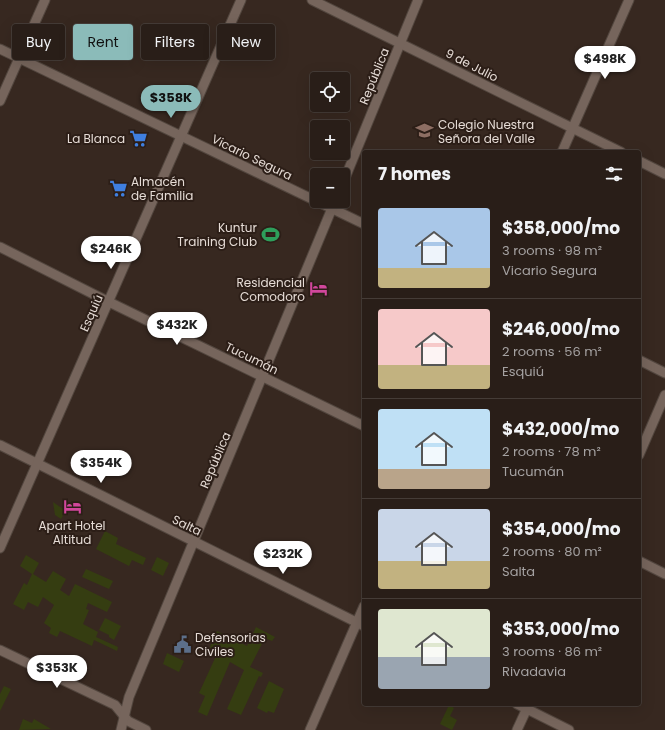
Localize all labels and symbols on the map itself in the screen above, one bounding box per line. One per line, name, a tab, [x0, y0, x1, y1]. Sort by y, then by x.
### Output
street label: 9 de Julio	[443, 44, 502, 86]
street label: República	[355, 45, 393, 107]
pin: $498K	[577, 46, 633, 80]
pin: $358K	[143, 85, 199, 119]
place label: Colegio Nuestra Señora del Valle	[438, 116, 535, 147]
school or university icon: Colegio Nuestra Señora del Valle	[415, 121, 435, 141]
supermarket icon: La Blanca	[128, 128, 148, 148]
place label: La Blanca	[67, 130, 125, 147]
street label: Vicario Segura	[209, 130, 295, 184]
place label: Almacén de Familia	[131, 173, 193, 204]
supermarket icon: Almacén de Familia	[108, 178, 128, 198]
place label: Kuntur Training Club	[177, 219, 258, 250]
sports icon: Kuntur Training Club	[260, 224, 280, 244]
pin: $246K	[83, 236, 139, 270]
place label: Residencial Comodoro	[237, 274, 305, 305]
hotel icon: Residencial Comodoro	[308, 279, 328, 299]
street label: Esquiú	[75, 292, 107, 334]
pin: $432K	[149, 312, 205, 346]
street label: Tucumán	[223, 338, 281, 378]
street label: República	[195, 429, 235, 491]
pin: $354K	[73, 450, 129, 484]
hotel icon: Apart Hotel Altitud	[62, 496, 82, 516]
street label: Salta	[170, 511, 204, 539]
place label: Apart Hotel Altitud	[38, 517, 106, 548]
pin: $232K	[255, 541, 311, 575]
place label: Defensorias Civiles	[195, 629, 266, 660]
public building icon: Defensorias Civiles	[172, 634, 192, 654]
pin: $353K	[29, 655, 85, 689]

